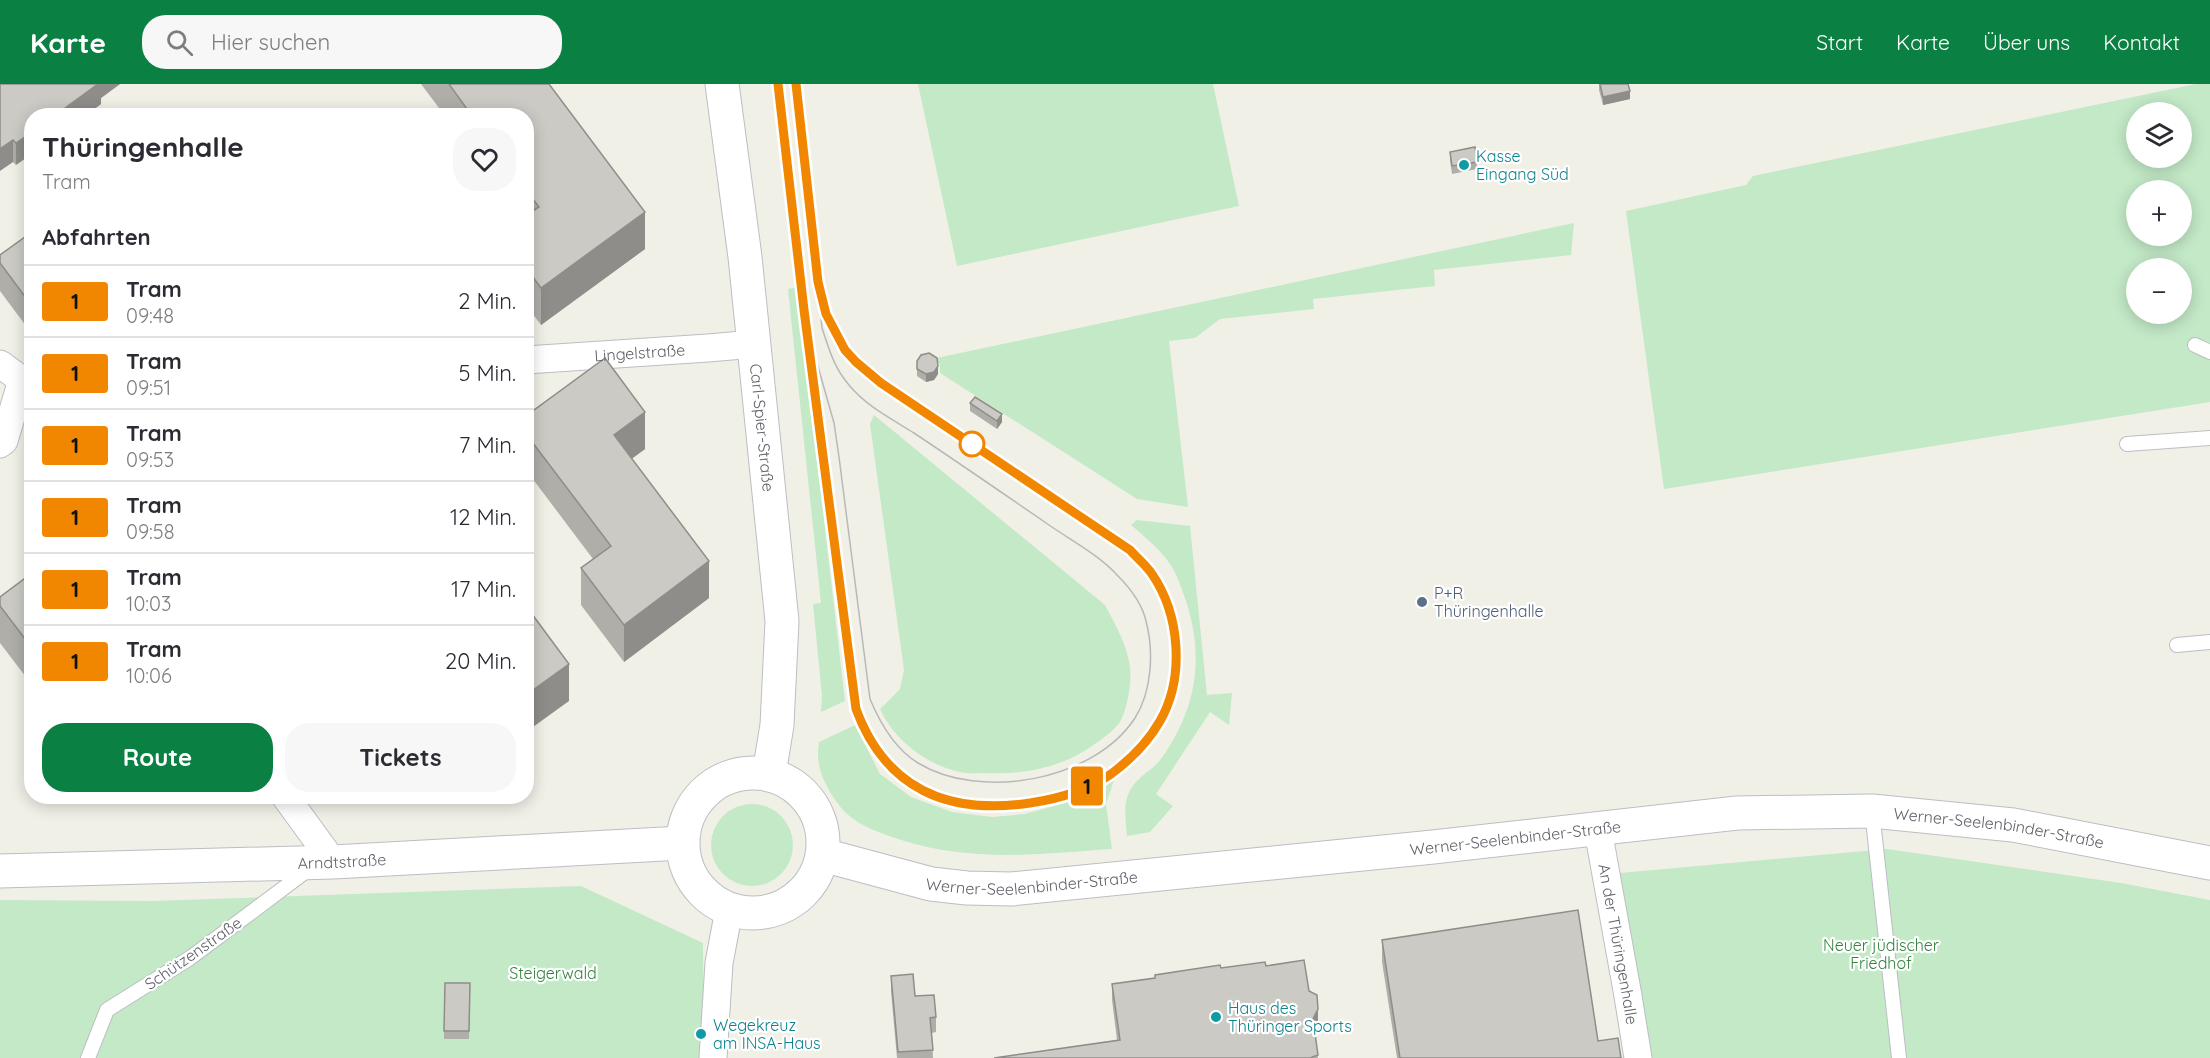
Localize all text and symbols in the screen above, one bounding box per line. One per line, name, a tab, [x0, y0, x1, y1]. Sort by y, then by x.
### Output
search box	[142, 15, 562, 69]
text: Karte	[30, 25, 106, 60]
icon: search	[163, 26, 196, 59]
text: Hier suchen	[211, 28, 330, 56]
text: Start	[1816, 29, 1863, 55]
text: Karte	[1896, 29, 1950, 55]
text: Über uns	[1983, 29, 2070, 55]
text: Kontakt	[2103, 29, 2180, 55]
map controls	[2126, 102, 2192, 324]
button: layers	[2126, 102, 2192, 168]
button: heart	[453, 128, 516, 191]
text: Thüringenhalle	[42, 129, 244, 164]
place label: Kasse Eingang Süd	[1476, 146, 1569, 184]
marker: Kasse Eingang Süd	[1457, 158, 1471, 172]
text: Tram	[42, 169, 91, 194]
button: +	[2126, 180, 2192, 246]
text: Abfahrten	[42, 223, 151, 251]
button: −	[2126, 258, 2192, 324]
text: Tram	[126, 275, 182, 303]
text: 2 Min.	[458, 287, 516, 315]
text: 1	[71, 288, 79, 314]
text: 09:48	[126, 303, 174, 328]
street label: Lingelstraße	[594, 340, 686, 365]
text: Tram	[126, 347, 182, 375]
text: 5 Min.	[458, 359, 516, 387]
text: 1	[71, 360, 79, 386]
street label: Carl-Spier-Straße	[746, 363, 779, 493]
text: 09:51	[126, 375, 171, 400]
text: Tram	[126, 419, 182, 447]
text: 7 Min.	[459, 431, 516, 459]
unlabelled marker	[959, 431, 985, 457]
text: 1	[71, 432, 79, 458]
text: 09:53	[126, 447, 174, 472]
text: Tram	[126, 491, 182, 519]
text: 12 Min.	[450, 503, 516, 531]
text: 1	[71, 504, 79, 530]
text: 09:58	[126, 519, 175, 544]
text: Tram	[126, 563, 182, 591]
text: 17 Min.	[451, 575, 516, 603]
text: 1	[71, 576, 79, 602]
place label: P+R Thüringenhalle	[1434, 583, 1544, 621]
text: 10:03	[126, 591, 171, 616]
marker: P+R Thüringenhalle	[1415, 595, 1429, 609]
text: Tram	[126, 635, 182, 663]
text: 20 Min.	[445, 647, 516, 675]
text: 1	[71, 648, 79, 674]
text: 10:06	[126, 663, 172, 688]
button: Route	[42, 723, 273, 792]
button: Tickets	[285, 723, 516, 792]
line badge: 1	[1068, 766, 1106, 806]
text: 1	[1083, 773, 1091, 799]
street label: Werner-Seelenbinder-Straße	[1893, 803, 2106, 852]
street label: Werner-Seelenbinder-Straße	[1409, 816, 1622, 859]
street label: Arndtstraße	[297, 849, 387, 873]
street label: An der Thüringenhalle	[1594, 862, 1642, 1026]
street label: Werner-Seelenbinder-Straße	[925, 866, 1139, 899]
street label: Schützenstraße	[141, 912, 245, 994]
park label: Neuer jüdischer Friedhof	[1823, 935, 1939, 973]
park label: Steigerwald	[509, 963, 597, 983]
place label: Haus des Thüringer Sports	[1228, 998, 1352, 1036]
marker: Haus des Thüringer Sports	[1209, 1010, 1223, 1024]
place label: Wegekreuz am INSA-Haus	[713, 1015, 821, 1053]
marker: Wegekreuz am INSA-Haus	[694, 1027, 708, 1041]

